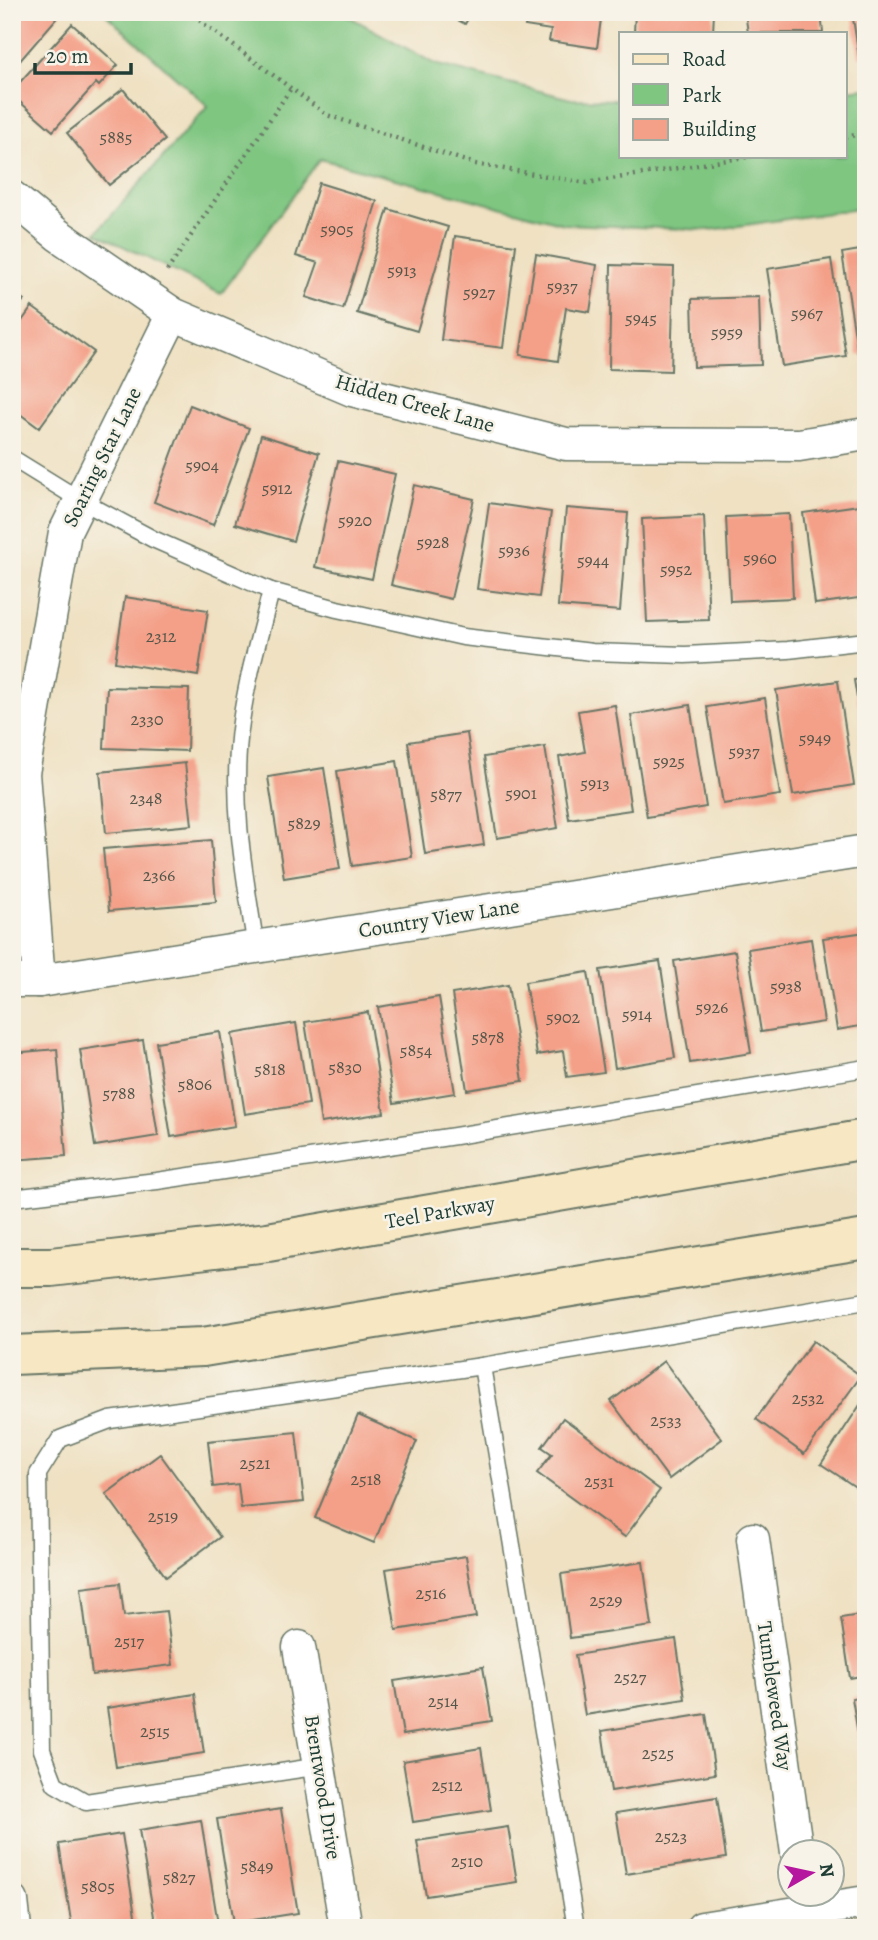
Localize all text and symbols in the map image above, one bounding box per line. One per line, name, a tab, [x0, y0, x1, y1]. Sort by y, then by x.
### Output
scale bar	[35, 32, 131, 76]
legend	[619, 32, 846, 158]
text: 20 m	[46, 42, 89, 70]
text: Road	[682, 45, 726, 73]
text: Park	[682, 81, 722, 109]
text: Building	[682, 115, 757, 143]
house number: 5885	[100, 125, 132, 149]
house number: 5905	[320, 217, 354, 241]
house number: 5913	[387, 258, 417, 282]
house number: 5937	[547, 274, 578, 298]
house number: 5927	[463, 280, 495, 304]
house number: 5967	[791, 301, 823, 325]
house number: 5945	[625, 306, 657, 330]
house number: 5959	[711, 320, 743, 344]
street label: Hidden Creek Lane	[332, 367, 498, 439]
street label: Soaring Star Lane	[56, 382, 148, 532]
house number: 5904	[185, 453, 219, 477]
house number: 5912	[262, 476, 293, 500]
house number: 5920	[338, 508, 372, 532]
house number: 5928	[416, 530, 450, 554]
house number: 5936	[498, 538, 530, 562]
house number: 5960	[743, 546, 777, 570]
house number: 5944	[577, 548, 609, 572]
house number: 5952	[660, 557, 693, 581]
house number: 2312	[146, 624, 177, 648]
house number: 2330	[130, 707, 164, 731]
house number: 5949	[799, 726, 831, 750]
house number: 5937	[729, 739, 760, 763]
house number: 5925	[653, 749, 685, 773]
house number: 5913	[580, 771, 610, 795]
house number: 5901	[505, 781, 537, 805]
house number: 5877	[430, 782, 462, 806]
house number: 2348	[130, 786, 162, 810]
house number: 5829	[287, 811, 321, 835]
house number: 2366	[143, 863, 175, 887]
street label: Country View Lane	[357, 891, 521, 945]
house number: 5938	[770, 974, 802, 998]
house number: 5926	[696, 995, 728, 1019]
house number: 5914	[622, 1002, 652, 1026]
house number: 5902	[546, 1005, 580, 1029]
house number: 5878	[472, 1025, 504, 1049]
house number: 5854	[400, 1038, 432, 1062]
house number: 5830	[328, 1055, 362, 1079]
house number: 5818	[254, 1057, 286, 1081]
house number: 5806	[178, 1072, 212, 1096]
house number: 5788	[103, 1081, 135, 1105]
street label: Teel Parkway	[383, 1188, 498, 1235]
house number: 2532	[792, 1386, 825, 1410]
house number: 2533	[650, 1408, 682, 1432]
house number: 2521	[240, 1451, 271, 1475]
house number: 2518	[350, 1467, 382, 1491]
house number: 2531	[584, 1469, 614, 1493]
house number: 2519	[148, 1504, 178, 1528]
house number: 2516	[416, 1581, 446, 1605]
house number: 2529	[589, 1588, 623, 1612]
street label: Tumbleweed Way	[751, 1620, 799, 1773]
house number: 2517	[114, 1629, 144, 1653]
house number: 2527	[614, 1665, 647, 1689]
house number: 2514	[428, 1689, 458, 1713]
street label: Brentwood Drive	[298, 1713, 348, 1861]
house number: 2515	[140, 1719, 170, 1743]
house number: 2525	[642, 1741, 674, 1765]
house number: 2512	[432, 1773, 463, 1797]
house number: 2523	[655, 1824, 687, 1848]
north arrow	[776, 1839, 846, 1909]
house number: 2510	[451, 1849, 483, 1873]
house number: 5849	[241, 1854, 273, 1878]
text: N	[813, 1862, 841, 1880]
house number: 5827	[163, 1865, 196, 1889]
house number: 5805	[81, 1874, 115, 1898]

